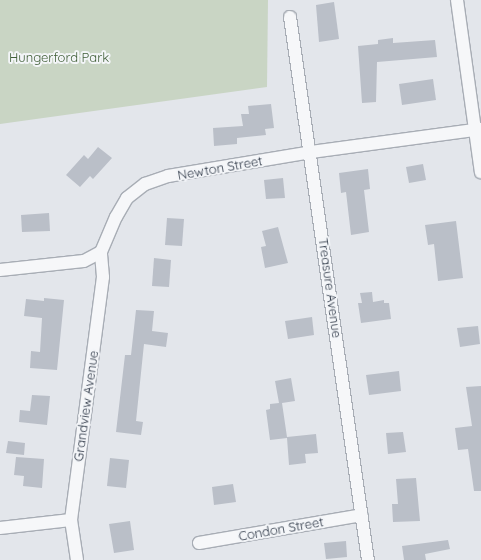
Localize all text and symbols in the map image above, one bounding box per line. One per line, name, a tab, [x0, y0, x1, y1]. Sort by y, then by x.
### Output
park label: Hungerford Park	[9, 49, 109, 65]
street label: Newton Street	[176, 153, 264, 183]
street label: Treasure Avenue	[315, 237, 345, 339]
street label: Grandview Avenue	[70, 349, 102, 463]
street label: Condon Street	[237, 514, 325, 544]

